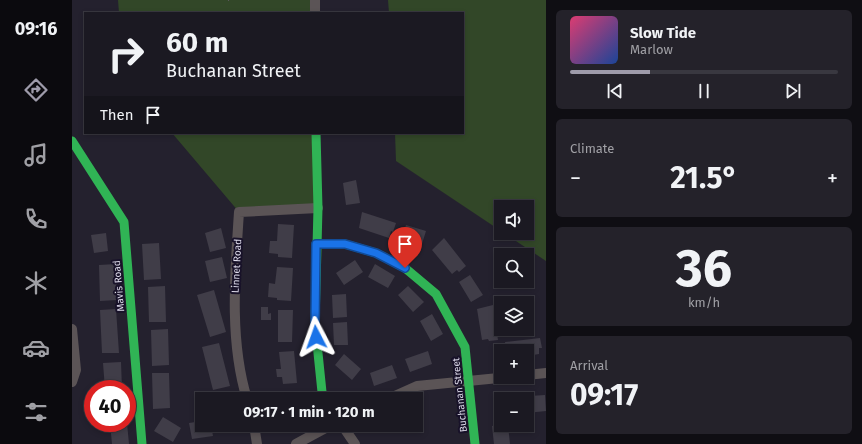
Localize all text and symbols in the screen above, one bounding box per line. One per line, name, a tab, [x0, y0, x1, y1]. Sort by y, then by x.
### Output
text: 09:16	[15, 18, 57, 40]
text: Slow Tide	[630, 24, 696, 42]
text: 60 m	[166, 26, 228, 59]
icon: right	[100, 28, 152, 80]
text: Marlow	[630, 42, 673, 57]
text: Buchanan Street	[166, 60, 301, 82]
icon: directions	[22, 76, 50, 104]
icon: previous	[604, 80, 626, 102]
icon: pause	[693, 80, 715, 102]
icon: next	[782, 80, 804, 102]
icon: arrive	[142, 104, 164, 126]
text: Then	[100, 106, 134, 124]
icon: music	[22, 141, 50, 169]
text: Climate	[570, 141, 614, 156]
text: 21.5°	[670, 160, 738, 196]
text: −	[570, 165, 581, 192]
text: +	[827, 165, 838, 192]
map controls	[494, 200, 534, 432]
button: sound	[494, 200, 534, 240]
icon: phone	[22, 205, 50, 233]
pin	[388, 227, 422, 268]
icon: arrive	[394, 233, 416, 255]
text: 36	[676, 237, 732, 300]
street label: Linnet Road	[230, 239, 244, 293]
button: search	[494, 248, 534, 288]
street label: Mavis Road	[111, 260, 127, 312]
icon: climate	[22, 269, 50, 297]
text: km/h	[688, 295, 720, 310]
button: layers	[494, 296, 534, 336]
position arrow	[295, 316, 337, 358]
icon: car	[22, 334, 50, 362]
button: +	[494, 344, 534, 384]
street label: Buchanan Street	[450, 357, 470, 433]
text: Arrival	[570, 358, 608, 373]
text: 09:17	[570, 377, 638, 413]
speed limit sign: 40	[84, 380, 136, 432]
button: −	[494, 392, 534, 432]
icon: filters	[22, 398, 50, 426]
text: 09:17 · 1 min · 120 m	[243, 403, 375, 421]

